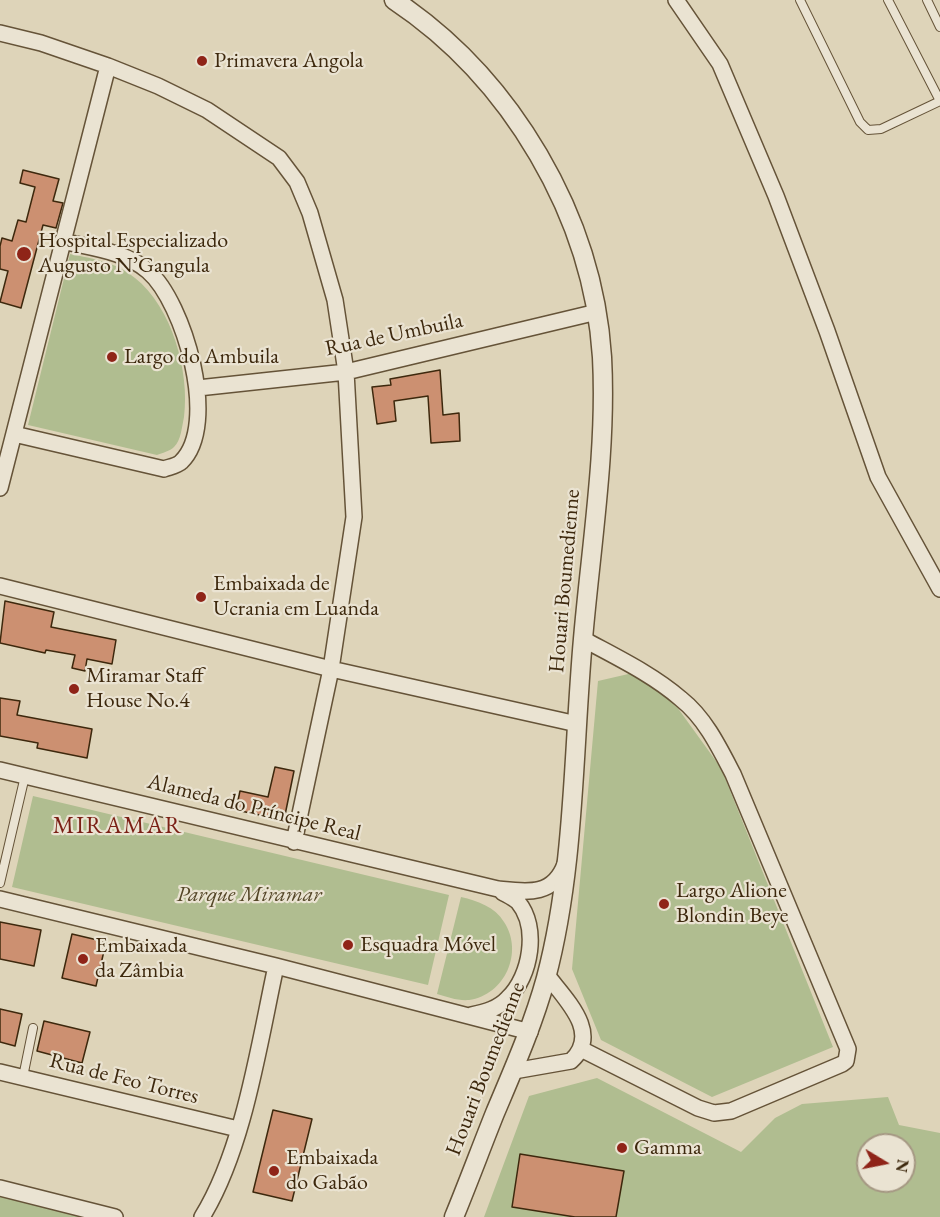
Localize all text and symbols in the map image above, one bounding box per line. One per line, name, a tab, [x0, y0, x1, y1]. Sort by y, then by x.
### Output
place label: Primavera Angola	[214, 48, 364, 74]
marker: Primavera Angola	[195, 54, 209, 68]
place label: Hospital Especializado Augusto N’Gangula	[38, 228, 228, 280]
marker: Hospital Especializado Augusto N’Gangula	[15, 245, 33, 263]
street label: Rua de Umbuila	[323, 308, 465, 362]
place label: Largo do Ambuila	[124, 344, 279, 370]
marker: Largo do Ambuila	[105, 350, 119, 364]
street label: Houari Boumedienne	[544, 488, 586, 674]
place label: Embaixada de Ucrania em Luanda	[213, 571, 379, 622]
marker: Embaixada de Ucrania em Luanda	[194, 590, 208, 604]
place label: Miramar Staff House No.4	[86, 663, 204, 714]
marker: Miramar Staff House No.4	[67, 682, 81, 696]
street label: Alameda do Príncipe Real	[145, 769, 363, 847]
district label: MIRAMAR	[53, 812, 183, 840]
place label: Largo Alione Blondin Beye	[676, 878, 788, 930]
park label: Parque Miramar	[176, 882, 322, 908]
marker: Largo Alione Blondin Beye	[657, 897, 671, 911]
place label: Esquadra Móvel	[360, 932, 496, 958]
place label: Embaixada da Zâmbia	[95, 933, 187, 984]
marker: Esquadra Móvel	[341, 938, 355, 952]
marker: Embaixada da Zâmbia	[76, 952, 90, 966]
street label: Houari Boumedienne	[441, 978, 531, 1160]
street label: Rua de Feo Torres	[47, 1048, 201, 1110]
north arrow	[856, 1133, 916, 1193]
place label: Gamma	[634, 1135, 702, 1161]
marker: Gamma	[615, 1141, 629, 1155]
place label: Embaixada do Gabão	[286, 1145, 378, 1196]
text: N	[891, 1158, 914, 1174]
marker: Embaixada do Gabão	[267, 1164, 281, 1178]

